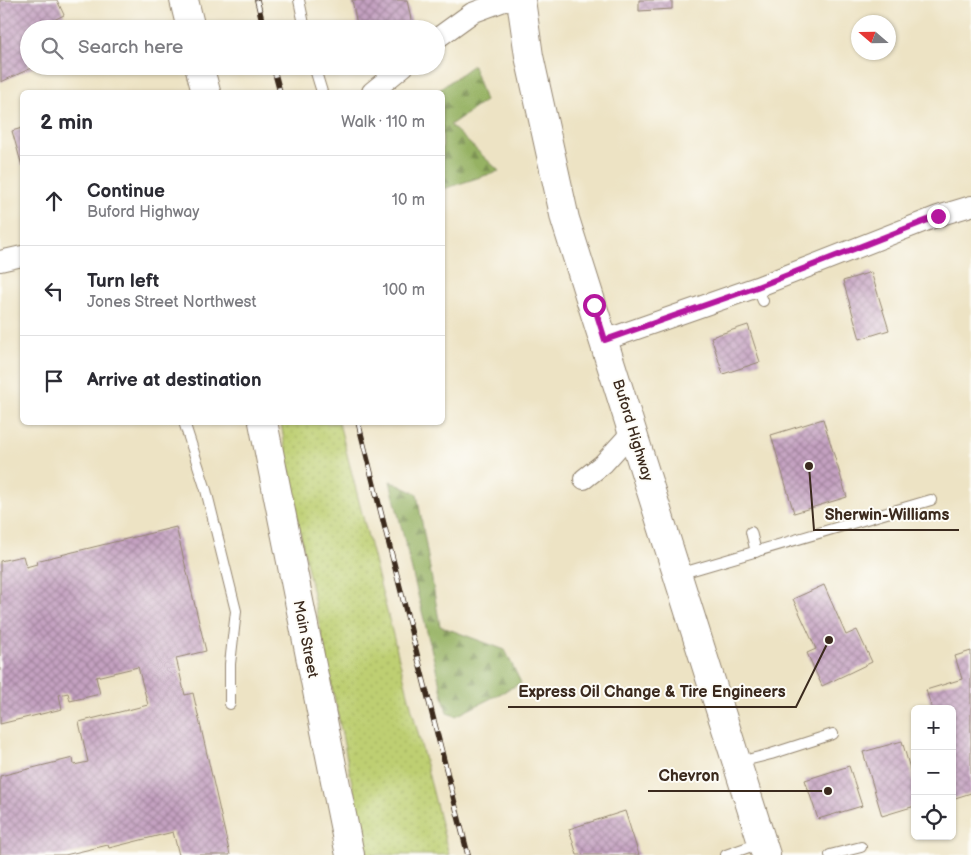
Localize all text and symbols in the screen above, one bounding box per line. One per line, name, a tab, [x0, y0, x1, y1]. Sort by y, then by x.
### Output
north arrow	[851, 15, 896, 60]
search box	[20, 20, 445, 75]
icon: search	[38, 34, 66, 62]
text: Search here	[78, 36, 183, 59]
text: 2 min	[40, 110, 93, 135]
text: Walk · 110 m	[341, 113, 425, 132]
text: Continue	[87, 180, 165, 203]
icon: ahead	[40, 187, 68, 215]
text: 10 m	[392, 191, 425, 210]
text: Buford Highway	[87, 203, 200, 222]
route end	[927, 205, 950, 228]
text: Turn left	[87, 270, 159, 293]
icon: left	[40, 277, 68, 305]
text: 100 m	[382, 281, 425, 300]
text: Jones Street Northwest	[87, 293, 256, 312]
route start	[583, 294, 606, 317]
icon: arrive	[40, 367, 68, 395]
text: Arrive at destination	[87, 369, 262, 392]
street label: Buford Highway	[608, 377, 657, 484]
callout: Sherwin-Williams	[814, 499, 959, 530]
text: Sherwin-Williams	[825, 506, 949, 525]
street label: Main Street	[289, 599, 322, 680]
callout: Express Oil Change & Tire Engineers	[508, 676, 796, 707]
text: Express Oil Change & Tire Engineers	[518, 683, 786, 702]
map controls	[911, 705, 956, 840]
button: +	[911, 705, 956, 750]
button: −	[911, 750, 956, 795]
callout: Chevron	[648, 760, 729, 791]
text: Chevron	[659, 767, 720, 786]
button: locate	[911, 795, 956, 840]

